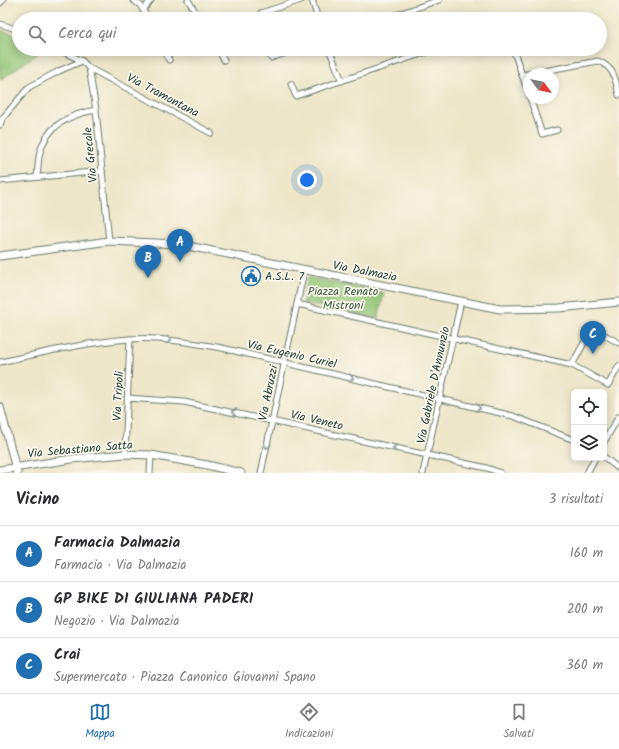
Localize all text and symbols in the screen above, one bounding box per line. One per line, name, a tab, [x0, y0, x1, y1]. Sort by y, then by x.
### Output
search box	[12, 12, 607, 56]
text: Cerca qui	[58, 22, 116, 46]
icon: search	[26, 23, 48, 45]
street label: Via Tramontana	[123, 68, 203, 123]
north arrow	[523, 68, 559, 104]
street label: Via Grecale	[78, 126, 103, 184]
your location	[297, 170, 317, 190]
pin: A	[167, 229, 193, 262]
pin: B	[135, 245, 161, 278]
street label: Via Dalmazia	[331, 256, 399, 287]
public building icon: A.S.L. 7	[240, 265, 262, 287]
place label: A.S.L. 7	[265, 267, 305, 286]
park label: Piazza Renato Mistroni	[308, 282, 378, 315]
pin: C	[580, 321, 606, 354]
street label: Via Gabriele D'Annunzio	[412, 325, 455, 446]
street label: Via Eugenio Curiel	[245, 335, 339, 374]
one-way arrow	[166, 336, 172, 345]
street label: Via Abruzzi	[253, 362, 284, 423]
street label: Via Tripoli	[108, 369, 129, 421]
one-way arrow	[348, 374, 354, 382]
map controls	[571, 389, 607, 461]
button: locate	[571, 389, 607, 425]
one-way arrow	[475, 403, 481, 411]
street label: Via Veneto	[289, 405, 345, 436]
one-way arrow	[231, 409, 237, 417]
button: layers	[571, 425, 607, 461]
street label: Via Sebastiano Satta	[27, 435, 134, 464]
one-way arrow	[263, 443, 271, 450]
one-way arrow	[392, 444, 398, 452]
text: Vicino	[16, 486, 59, 513]
text: 3 risultati	[549, 489, 603, 510]
text: Farmacia Dalmazia	[54, 531, 180, 555]
text: A	[25, 543, 33, 564]
text: 160 m	[570, 543, 603, 564]
text: Farmacia · Via Dalmazia	[54, 555, 186, 576]
text: GP BIKE DI GIULIANA PADERI	[54, 587, 254, 611]
text: B	[25, 599, 33, 620]
text: 200 m	[567, 599, 603, 620]
text: Negozio · Via Dalmazia	[54, 611, 179, 632]
text: Crai	[54, 643, 80, 667]
text: C	[25, 655, 33, 676]
text: 360 m	[566, 655, 603, 676]
text: Supermercato · Piazza Canonico Giovanni Spano	[54, 667, 316, 688]
tab: Mappa	[85, 701, 115, 743]
tab: Indicazioni	[285, 701, 333, 743]
tab: Salvati	[504, 701, 534, 743]

